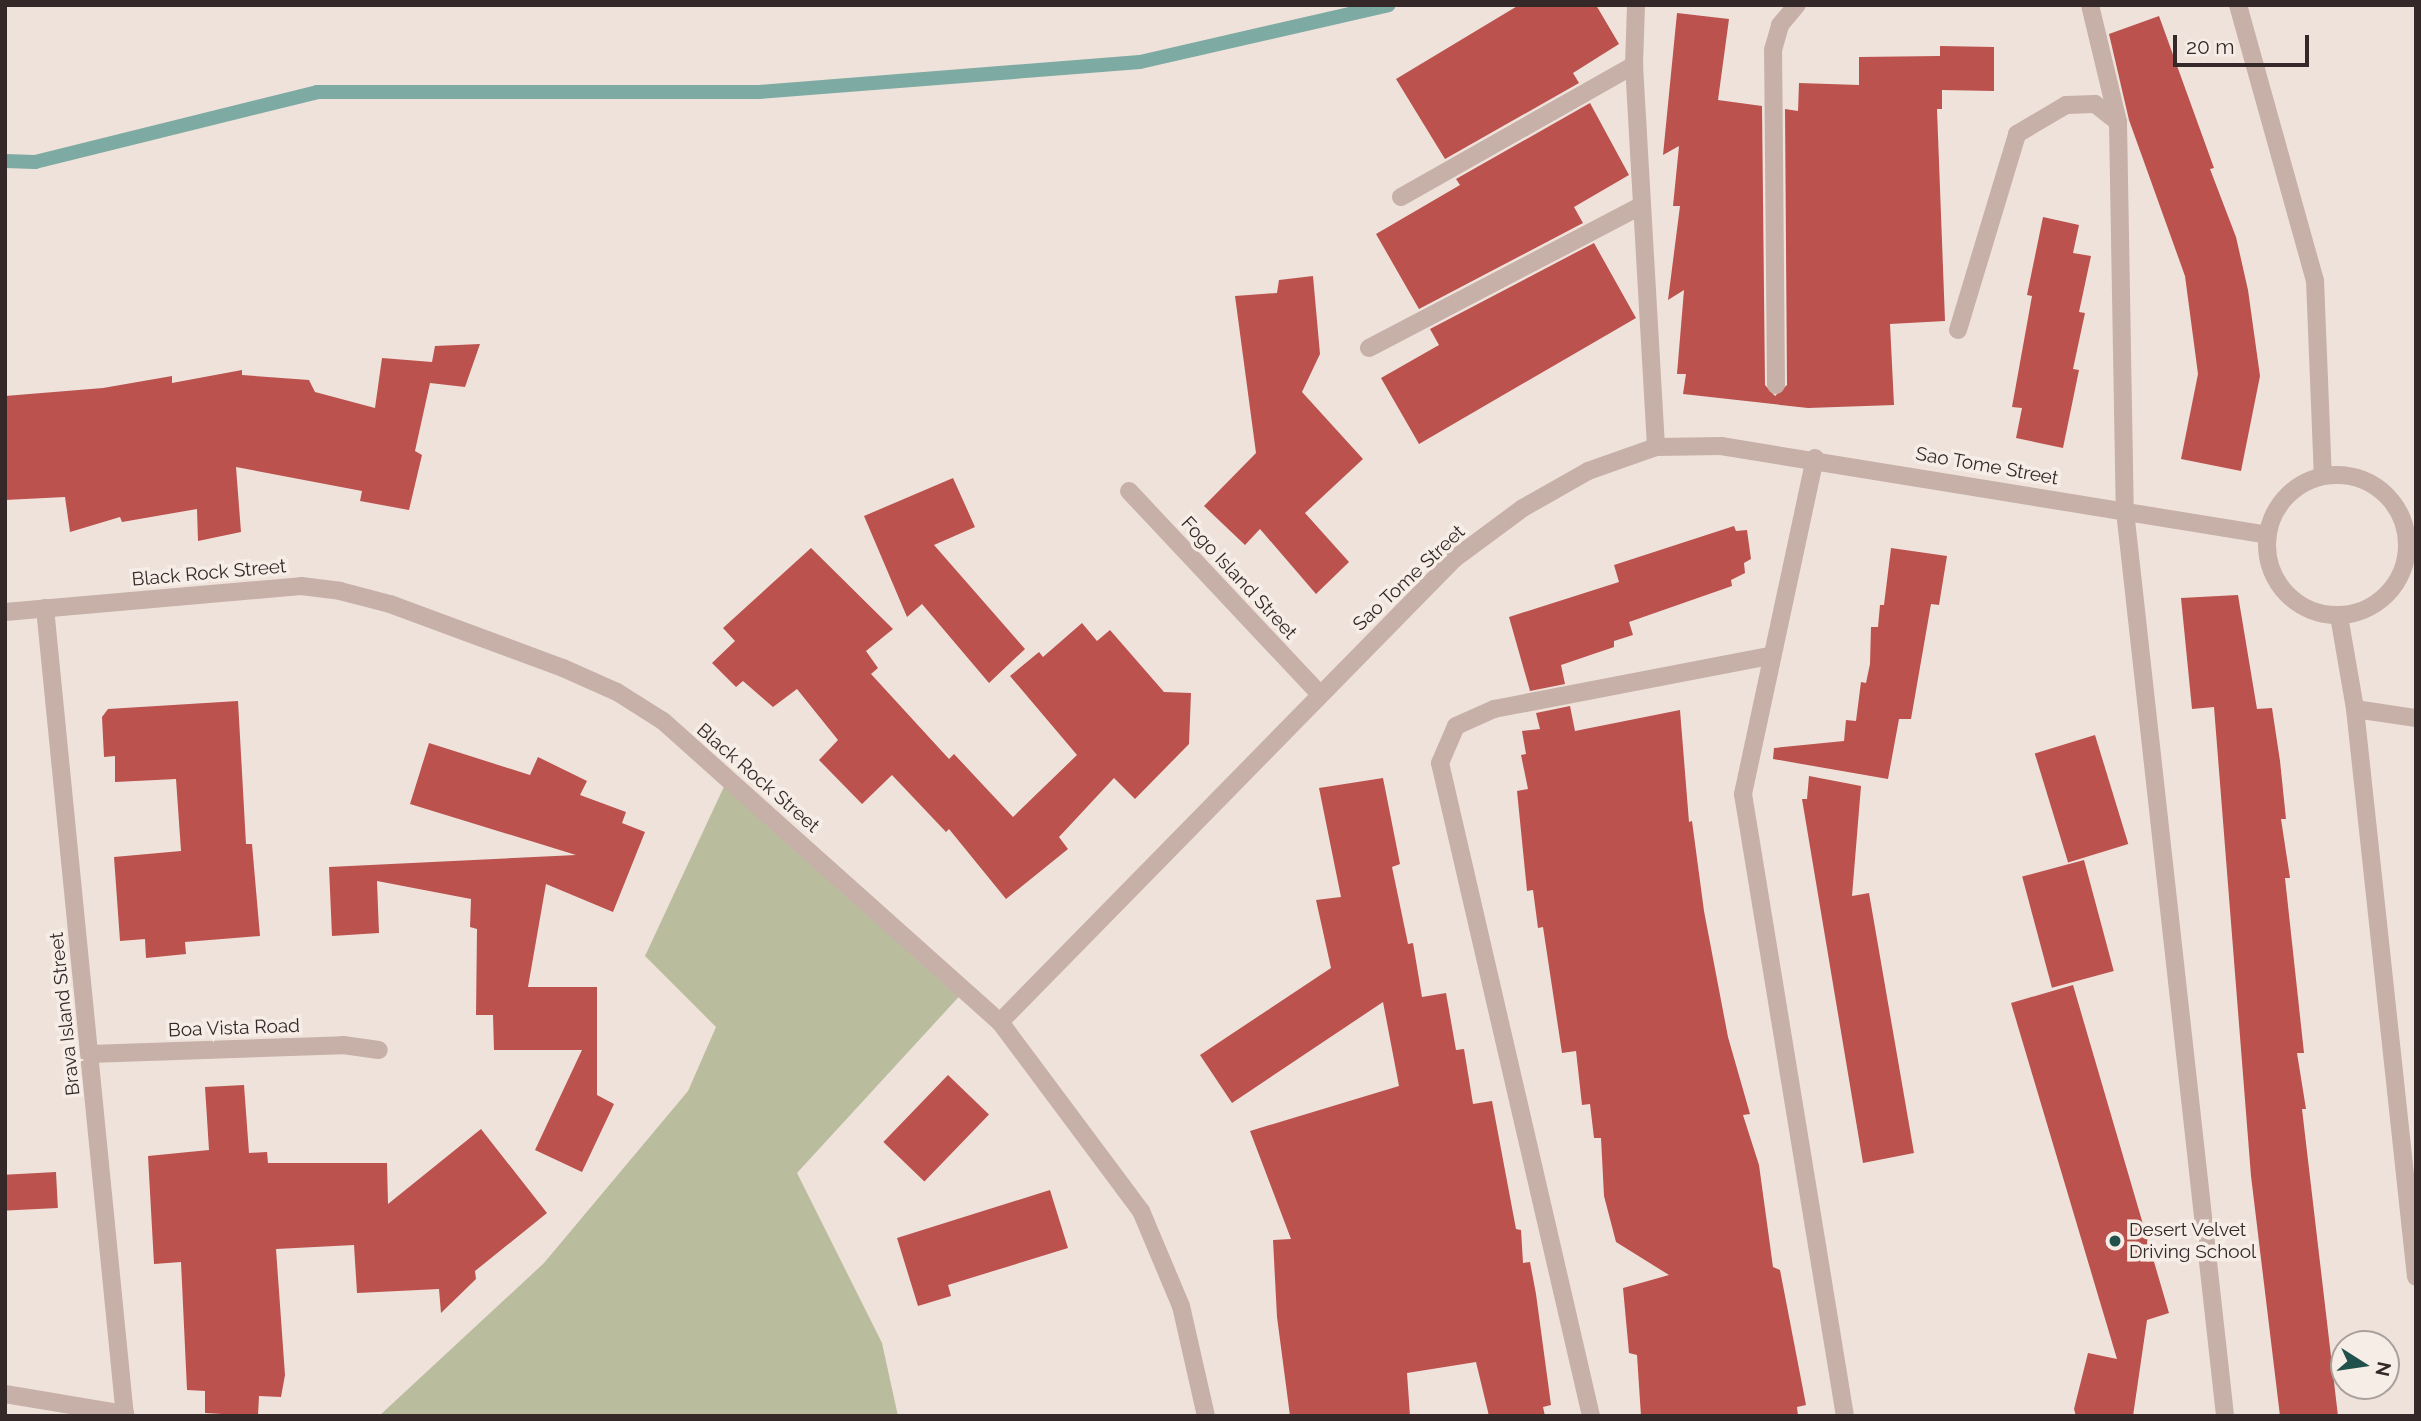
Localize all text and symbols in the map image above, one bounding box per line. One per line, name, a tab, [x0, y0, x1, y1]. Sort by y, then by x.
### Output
scale bar	[2176, 21, 2312, 65]
text: 20 m	[2186, 34, 2234, 59]
street label: Sao Tome Street	[1914, 442, 2060, 490]
street label: Fogo Island Street	[1176, 512, 1302, 644]
street label: Sao Tome Street	[1348, 520, 1470, 636]
street label: Black Rock Street	[131, 555, 287, 591]
street label: Black Rock Street	[692, 719, 824, 837]
street label: Brava Island Street	[45, 931, 85, 1097]
street label: Boa Vista Road	[167, 1014, 301, 1042]
place label: Desert Velvet Driving School	[2129, 1219, 2256, 1263]
marker: Desert Velvet Driving School	[2107, 1233, 2123, 1249]
north arrow	[2330, 1330, 2400, 1400]
text: N	[2371, 1360, 2396, 1378]

